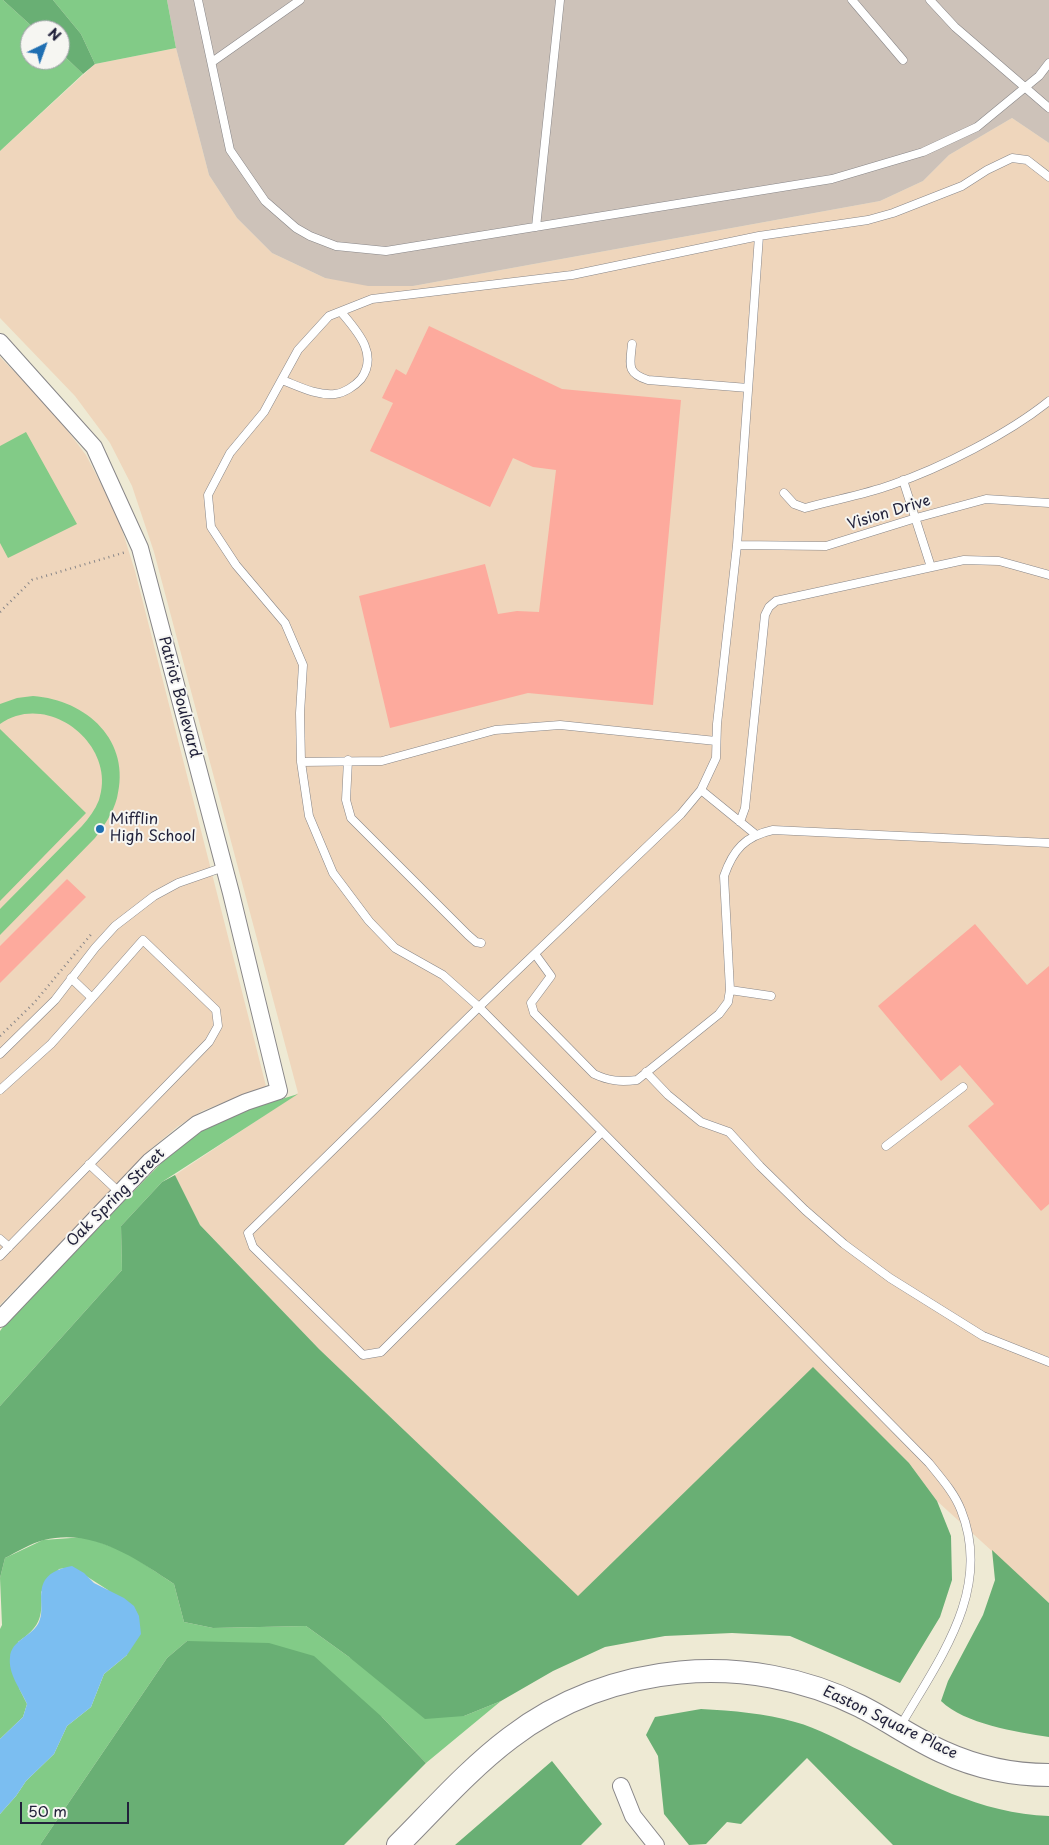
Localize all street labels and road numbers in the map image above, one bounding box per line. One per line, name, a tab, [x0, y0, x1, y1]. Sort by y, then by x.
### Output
street label: Vision Drive	[845, 492, 933, 534]
street label: Patriot Boulevard	[154, 634, 204, 760]
street label: Oak Spring Street	[63, 1145, 169, 1251]
street label: Easton Square Place	[820, 1683, 960, 1763]

